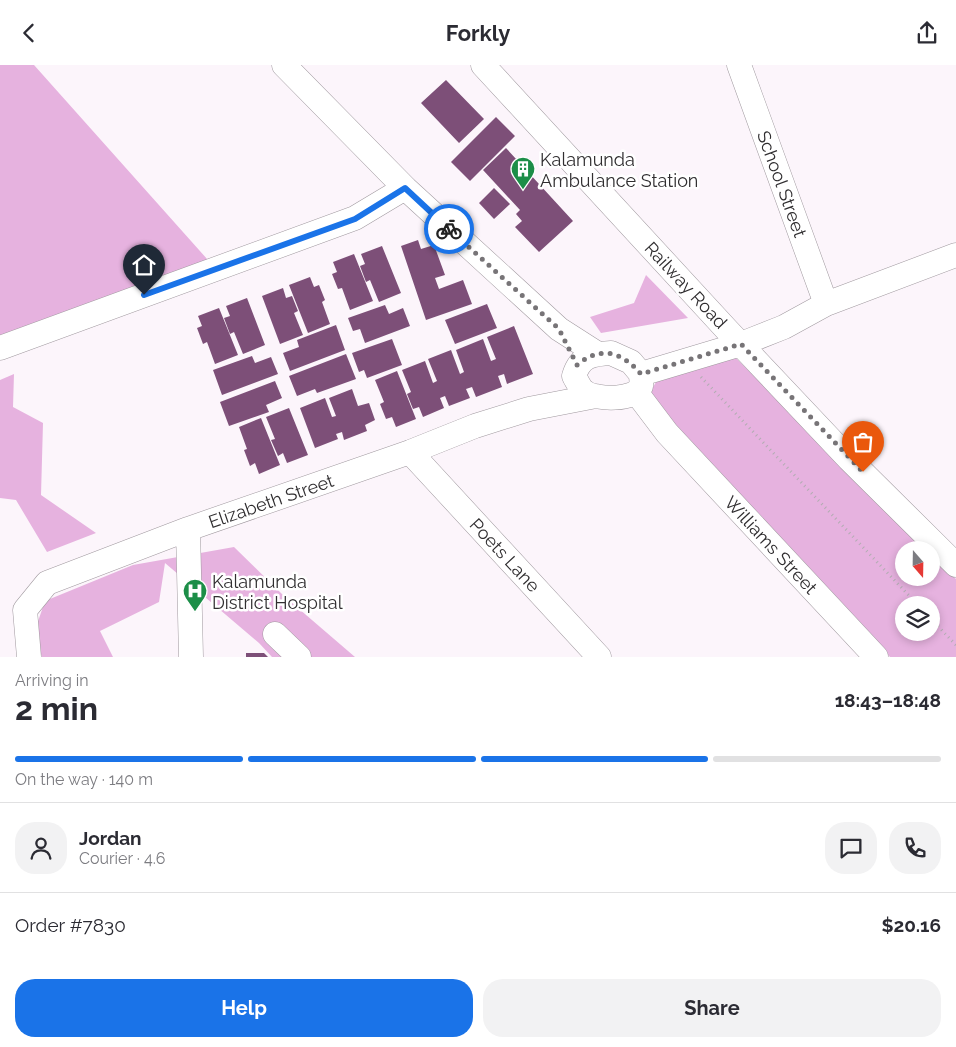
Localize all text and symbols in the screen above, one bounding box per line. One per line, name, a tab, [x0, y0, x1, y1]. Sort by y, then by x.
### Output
icon: back	[15, 19, 43, 47]
icon: share	[913, 19, 941, 47]
text: Forkly	[446, 20, 510, 46]
street label: School Street	[753, 128, 811, 240]
place label: Kalamunda Ambulance Station	[540, 149, 698, 191]
building icon: Kalamunda Ambulance Station	[510, 156, 536, 190]
courier	[424, 204, 474, 254]
icon: bike	[435, 215, 463, 243]
street label: Railway Road	[641, 237, 731, 333]
pin	[123, 244, 165, 295]
icon: home	[130, 251, 158, 279]
pin	[842, 421, 884, 472]
icon: bag	[849, 428, 877, 456]
street label: Elizabeth Street	[206, 470, 336, 532]
street label: Williams Street	[720, 492, 822, 598]
street label: Poets Lane	[466, 514, 545, 596]
north arrow	[895, 541, 940, 586]
map controls	[895, 541, 940, 641]
place label: Kalamunda District Hospital	[212, 571, 343, 613]
hospital icon: Kalamunda District Hospital	[182, 578, 208, 612]
button: layers	[895, 596, 940, 641]
text: Arriving in	[15, 671, 89, 690]
text: 18:43–18:48	[835, 689, 941, 711]
text: 2 min	[15, 690, 98, 727]
text: On the way · 140 m	[15, 770, 153, 789]
button: person	[15, 822, 67, 874]
button: chat	[825, 822, 877, 874]
button: phone	[889, 822, 941, 874]
text: Jordan	[79, 827, 142, 849]
text: Courier · 4.6	[79, 849, 165, 868]
text: Order #7830	[15, 914, 126, 936]
text: $20.16	[881, 914, 941, 936]
button: Help	[15, 979, 473, 1037]
button: Share	[483, 979, 941, 1037]

